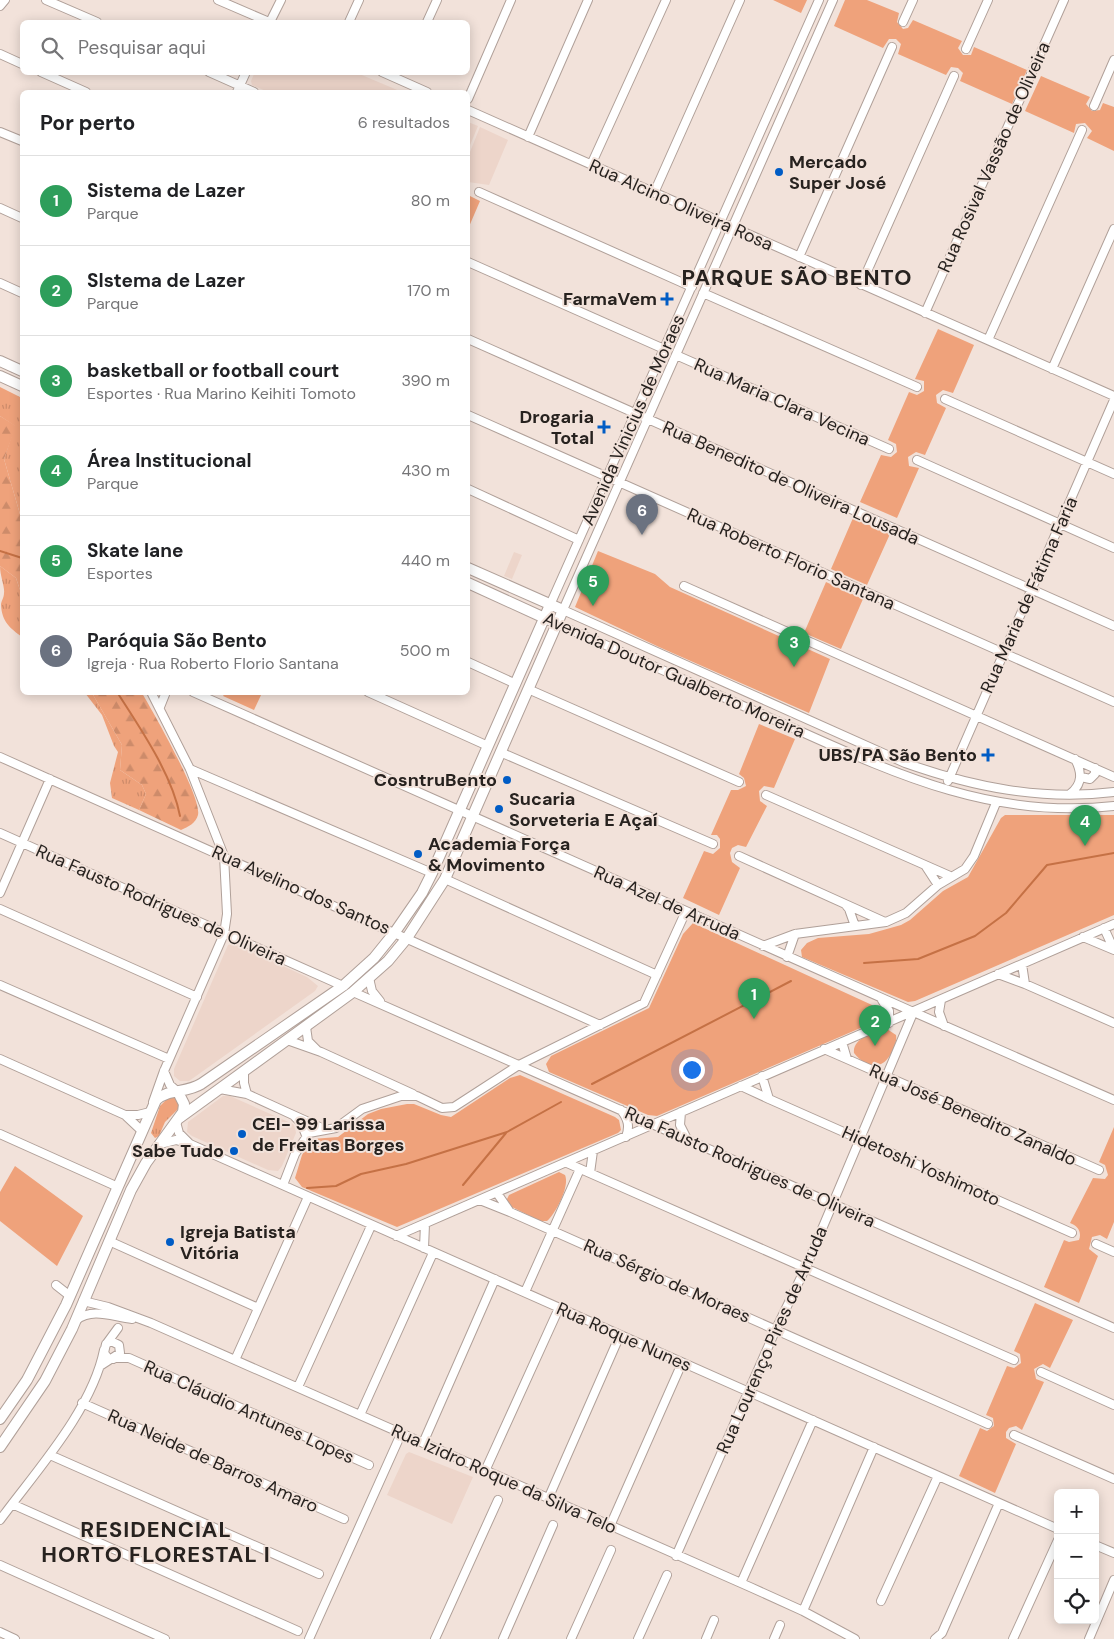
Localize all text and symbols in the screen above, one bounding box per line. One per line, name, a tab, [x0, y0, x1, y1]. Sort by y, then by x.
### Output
search box	[20, 20, 470, 75]
icon: search	[38, 34, 66, 62]
text: Pesquisar aqui	[78, 35, 206, 60]
street label: Rua Rosival Vassão de Oliveira	[932, 38, 1056, 276]
text: Por perto	[40, 109, 135, 137]
text: 6 resultados	[358, 112, 450, 133]
place label: Mercado Super José	[789, 150, 886, 195]
street label: Rua Alcino Oliveira Rosa	[585, 154, 777, 256]
marker: Mercado Super José	[773, 166, 785, 178]
text: Sistema de Lazer	[87, 178, 245, 203]
text: 1	[53, 190, 59, 211]
text: 80 m	[411, 190, 450, 211]
text: Parque	[87, 203, 139, 224]
district label: PARQUE SÃO BENTO	[682, 263, 912, 292]
text: SIstema de Lazer	[87, 268, 245, 293]
text: 2	[51, 280, 61, 301]
text: 170 m	[407, 280, 450, 301]
place label: FarmaVem	[563, 287, 657, 311]
text: Parque	[87, 293, 139, 314]
marker: FarmaVem	[661, 293, 673, 305]
street label: Avenida Vinicius de Moraes	[576, 311, 690, 529]
street label: Rua Maria Clara Vecina	[690, 352, 874, 452]
text: basketball or football court	[87, 358, 339, 383]
text: 3	[51, 370, 61, 391]
text: 390 m	[402, 370, 450, 391]
text: Esportes · Rua Marino Keihiti Tomoto	[87, 383, 356, 404]
place label: Drogaria Total	[520, 405, 594, 450]
street label: Rua Benedito de Oliveira Lousada	[659, 415, 923, 551]
marker: Drogaria Total	[598, 421, 610, 433]
text: Área Institucional	[87, 448, 251, 473]
text: 4	[51, 460, 61, 481]
text: 430 m	[401, 460, 450, 481]
text: Parque	[87, 473, 139, 494]
street label: Rua Maria de Fátima Faria	[975, 493, 1083, 697]
pin: 6	[626, 494, 658, 535]
street label: Rua Roberto Florio Santana	[683, 502, 899, 616]
text: Skate lane	[87, 538, 183, 563]
text: 5	[51, 550, 61, 571]
text: 440 m	[401, 550, 450, 571]
text: Esportes	[87, 563, 153, 584]
pin: 5	[577, 565, 609, 606]
street label: Avenida Doutor Gualberto Moreira	[539, 606, 809, 744]
pin: 3	[778, 626, 810, 667]
text: Paróquia São Bento	[87, 628, 267, 653]
text: 6	[51, 640, 61, 661]
text: 500 m	[400, 640, 450, 661]
text: Igreja · Rua Roberto Florio Santana	[87, 653, 339, 674]
place label: UBS/PA São Bento	[818, 743, 977, 767]
marker: UBS/PA São Bento	[981, 748, 995, 762]
place label: CosntruBento	[374, 768, 497, 792]
marker: CosntruBento	[501, 774, 513, 786]
place label: Sucaria Sorveteria E Açaí	[509, 787, 658, 832]
marker: Sucaria Sorveteria E Açaí	[493, 803, 505, 815]
pin: 4	[1069, 805, 1101, 846]
place label: Academia Força & Movimento	[428, 832, 570, 877]
street label: Rua Fausto Rodrigues de Oliveira	[32, 839, 290, 971]
street label: Rua Avelino dos Santos	[208, 840, 394, 940]
marker: Academia Força & Movimento	[412, 848, 424, 860]
street label: Rua Azel de Arruda	[590, 860, 744, 946]
pin: 1	[738, 978, 770, 1019]
pin: 2	[859, 1005, 891, 1046]
your location	[679, 1057, 705, 1083]
street label: Rua José Benedito Zanaldo	[866, 1058, 1080, 1172]
street label: Rua Fausto Rodrigues de Oliveira	[621, 1101, 879, 1233]
place label: CEI- 99 Larissa de Freitas Borges	[252, 1112, 404, 1157]
street label: Hidetoshi Yoshimoto	[838, 1120, 1004, 1212]
marker: CEI- 99 Larissa de Freitas Borges	[236, 1128, 248, 1140]
place label: Sabe Tudo	[132, 1139, 224, 1163]
marker: Sabe Tudo	[228, 1145, 240, 1157]
place label: Igreja Batista Vitória	[180, 1220, 296, 1265]
street label: Rua Lourenço Pires de Arruda	[711, 1223, 833, 1457]
street label: Rua Sérgio de Moraes	[580, 1233, 754, 1329]
marker: Igreja Batista Vitória	[164, 1236, 176, 1248]
street label: Rua Roque Nunes	[553, 1296, 695, 1378]
street label: Rua Cláudio Antunes Lopes	[140, 1355, 358, 1469]
street label: Rua Neide de Barros Amaro	[104, 1404, 322, 1518]
street label: Rua Izidro Roque da Silva Telo	[387, 1418, 621, 1540]
map controls	[1054, 1489, 1099, 1624]
button: +	[1054, 1489, 1099, 1534]
district label: RESIDENCIAL HORTO FLORESTAL I	[41, 1515, 271, 1569]
button: −	[1054, 1534, 1099, 1579]
button: locate	[1054, 1579, 1099, 1624]

